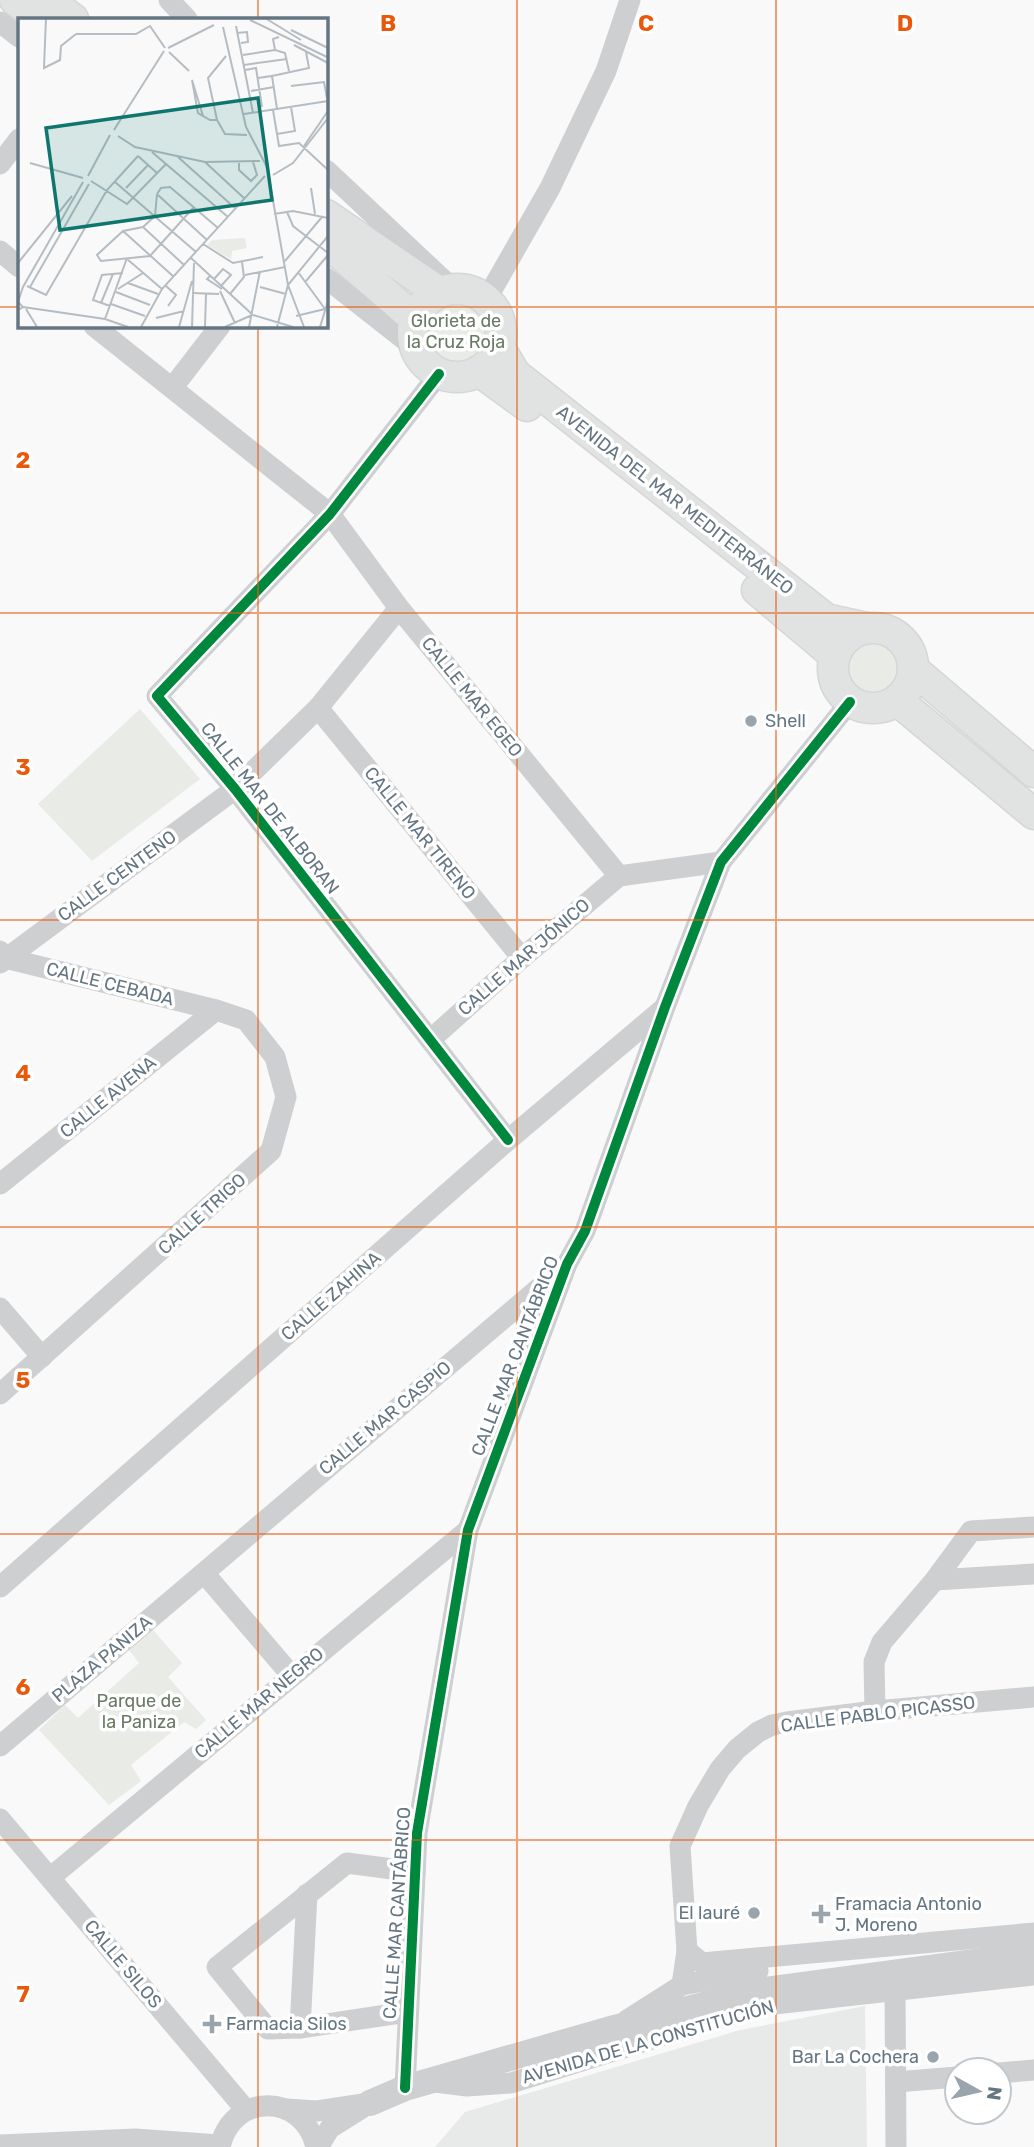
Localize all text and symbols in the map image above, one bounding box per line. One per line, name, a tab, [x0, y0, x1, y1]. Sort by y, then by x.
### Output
text: B	[380, 9, 396, 37]
text: C	[638, 9, 654, 37]
text: D	[897, 9, 913, 37]
inset map	[18, 18, 327, 327]
park label: Glorieta de la Cruz Roja	[407, 310, 505, 353]
street label: AVENIDA DEL MAR MEDITERRÁNEO	[552, 401, 798, 599]
text: 2	[16, 446, 30, 474]
street label: CALLE MAR EGEO	[417, 633, 527, 761]
place label: Shell	[765, 710, 806, 732]
marker: Shell	[743, 713, 759, 729]
street label: CALLE MAR DE ALBORAN	[196, 718, 344, 898]
text: 3	[15, 753, 31, 781]
street label: CALLE MAR TIRENO	[360, 762, 480, 904]
street label: CALLE CENTENO	[54, 826, 180, 926]
street label: CALLE MAR JÓNICO	[454, 894, 594, 1020]
street label: CALLE CEBADA	[44, 958, 176, 1010]
street label: CALLE AVENA	[55, 1051, 161, 1143]
text: 4	[15, 1059, 31, 1087]
street label: CALLE TRIGO	[154, 1169, 250, 1259]
street label: CALLE ZAHINA	[277, 1247, 385, 1345]
street label: CALLE MAR CANTÁBRICO	[467, 1253, 563, 1459]
street label: CALLE MAR CASPIO	[314, 1356, 456, 1480]
text: 5	[16, 1366, 31, 1394]
street label: PLAZA PANIZA	[48, 1611, 156, 1707]
street label: CALLE MAR NEGRO	[190, 1643, 328, 1763]
text: 6	[16, 1673, 31, 1701]
park label: Parque de la Paniza	[97, 1690, 181, 1733]
street label: CALLE PABLO PICASSO	[780, 1691, 976, 1737]
street label: CALLE MAR CANTÁBRICO	[379, 1806, 415, 2020]
place label: Framacia Antonio J. Moreno	[835, 1893, 982, 1936]
place label: El lauré	[678, 1902, 740, 1924]
marker: El lauré	[746, 1905, 762, 1921]
marker: Framacia Antonio J. Moreno	[813, 1906, 829, 1922]
street label: CALLE SILOS	[80, 1915, 166, 2013]
text: 7	[16, 1980, 30, 2008]
street label: AVENIDA DE LA CONSTITUCIÓN	[520, 1995, 776, 2089]
place label: Farmacia Silos	[226, 2013, 347, 2035]
marker: Farmacia Silos	[204, 2016, 220, 2032]
place label: Bar La Cochera	[792, 2046, 919, 2068]
marker: Bar La Cochera	[925, 2049, 941, 2065]
north arrow	[943, 2056, 1013, 2126]
text: N	[982, 2085, 1007, 2102]

